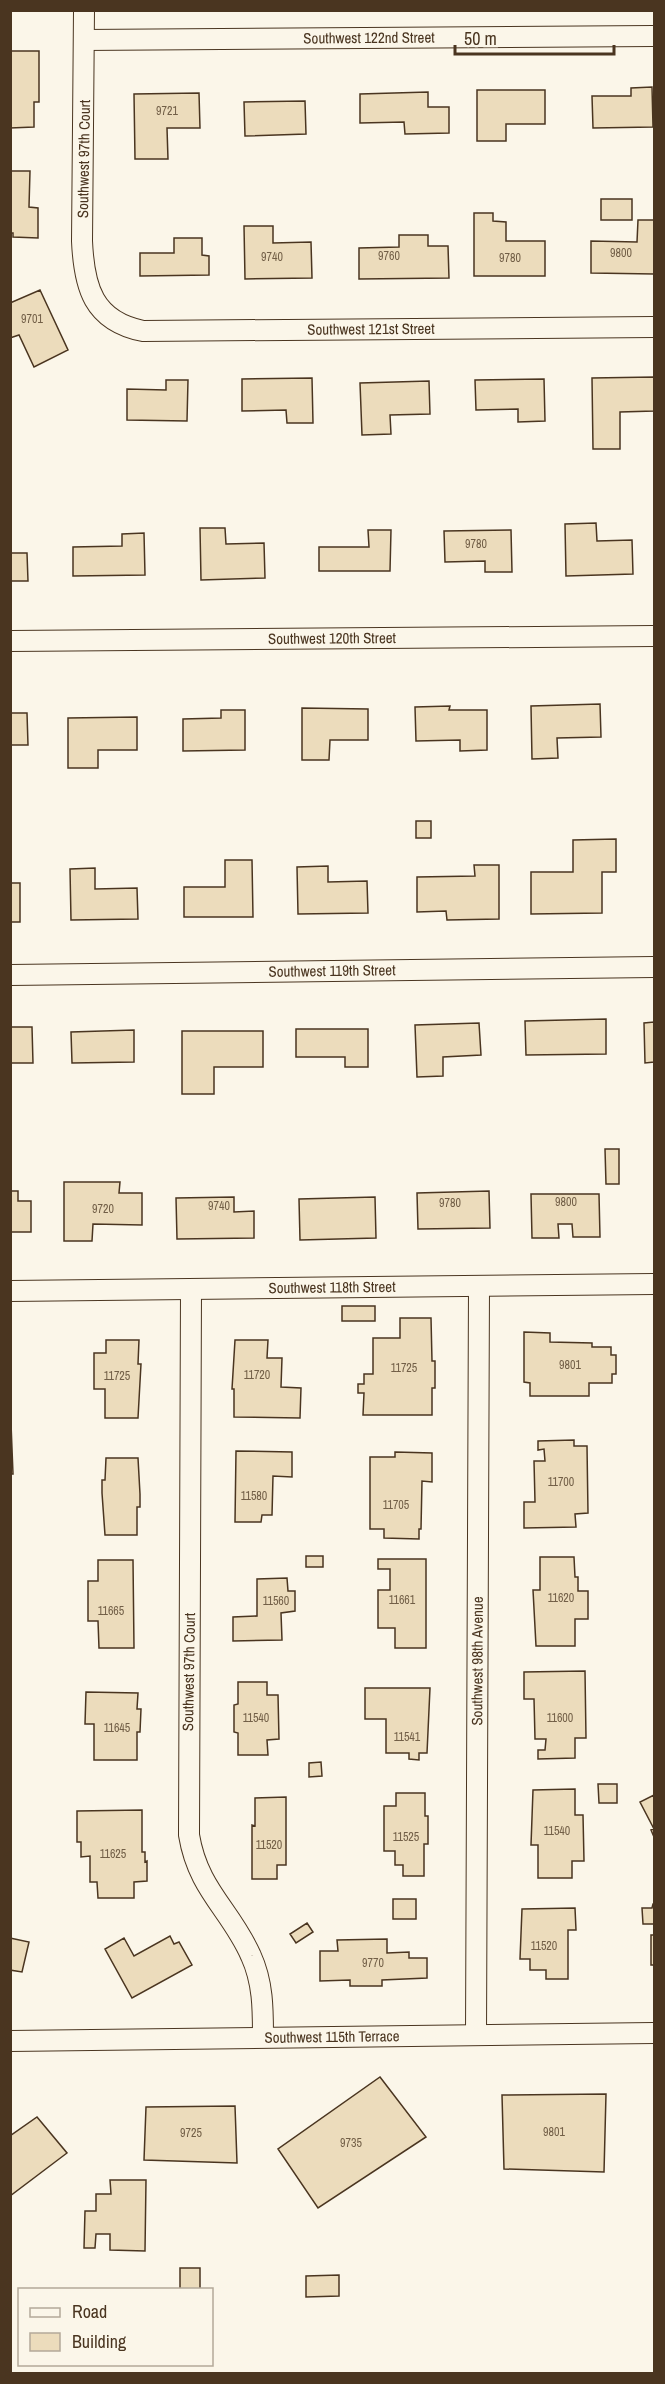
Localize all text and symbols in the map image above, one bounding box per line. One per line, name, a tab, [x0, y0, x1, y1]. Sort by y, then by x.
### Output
scale bar	[455, 18, 614, 56]
text: 50 m	[464, 26, 497, 51]
street label: Southwest 122nd Street	[303, 27, 435, 48]
street label: Southwest 97th Court	[72, 99, 95, 218]
house number: 9721	[156, 103, 178, 119]
house number: 9800	[610, 245, 632, 261]
house number: 9760	[378, 248, 400, 264]
house number: 9740	[261, 249, 283, 265]
house number: 9780	[499, 250, 521, 266]
house number: 9701	[21, 311, 43, 327]
street label: Southwest 121st Street	[307, 318, 435, 340]
house number: 9780	[465, 536, 487, 552]
street label: Southwest 120th Street	[268, 627, 397, 649]
street label: Southwest 119th Street	[268, 959, 396, 982]
house number: 9800	[555, 1194, 577, 1210]
house number: 9780	[439, 1195, 461, 1211]
house number: 9740	[208, 1198, 230, 1214]
house number: 9720	[92, 1201, 114, 1217]
street label: Southwest 118th Street	[268, 1276, 396, 1298]
house number: 9801	[559, 1357, 581, 1373]
house number: 11725	[391, 1360, 418, 1376]
house number: 11720	[244, 1367, 270, 1383]
house number: 11725	[104, 1368, 131, 1384]
house number: 11700	[548, 1474, 574, 1490]
house number: 11580	[241, 1488, 267, 1504]
house number: 11705	[383, 1497, 410, 1513]
house number: 11620	[548, 1590, 574, 1606]
house number: 11661	[389, 1592, 416, 1608]
house number: 11560	[263, 1593, 289, 1609]
street label: Southwest 98th Avenue	[466, 1596, 488, 1726]
house number: 11665	[98, 1603, 125, 1619]
street label: Southwest 97th Court	[177, 1612, 200, 1731]
house number: 11540	[243, 1710, 269, 1726]
house number: 11600	[547, 1710, 573, 1726]
house number: 11645	[104, 1720, 131, 1736]
house number: 11541	[394, 1729, 421, 1745]
house number: 11540	[544, 1823, 570, 1839]
house number: 11525	[393, 1829, 420, 1845]
house number: 11520	[256, 1837, 282, 1853]
house number: 11625	[100, 1846, 127, 1862]
house number: 11520	[531, 1938, 557, 1954]
house number: 9770	[362, 1955, 384, 1971]
street label: Southwest 115th Terrace	[264, 2025, 400, 2048]
house number: 9801	[543, 2124, 565, 2140]
house number: 9725	[180, 2125, 202, 2141]
house number: 9735	[340, 2135, 362, 2151]
legend	[18, 2288, 213, 2366]
text: Road	[72, 2299, 107, 2324]
text: Building	[72, 2329, 127, 2354]

